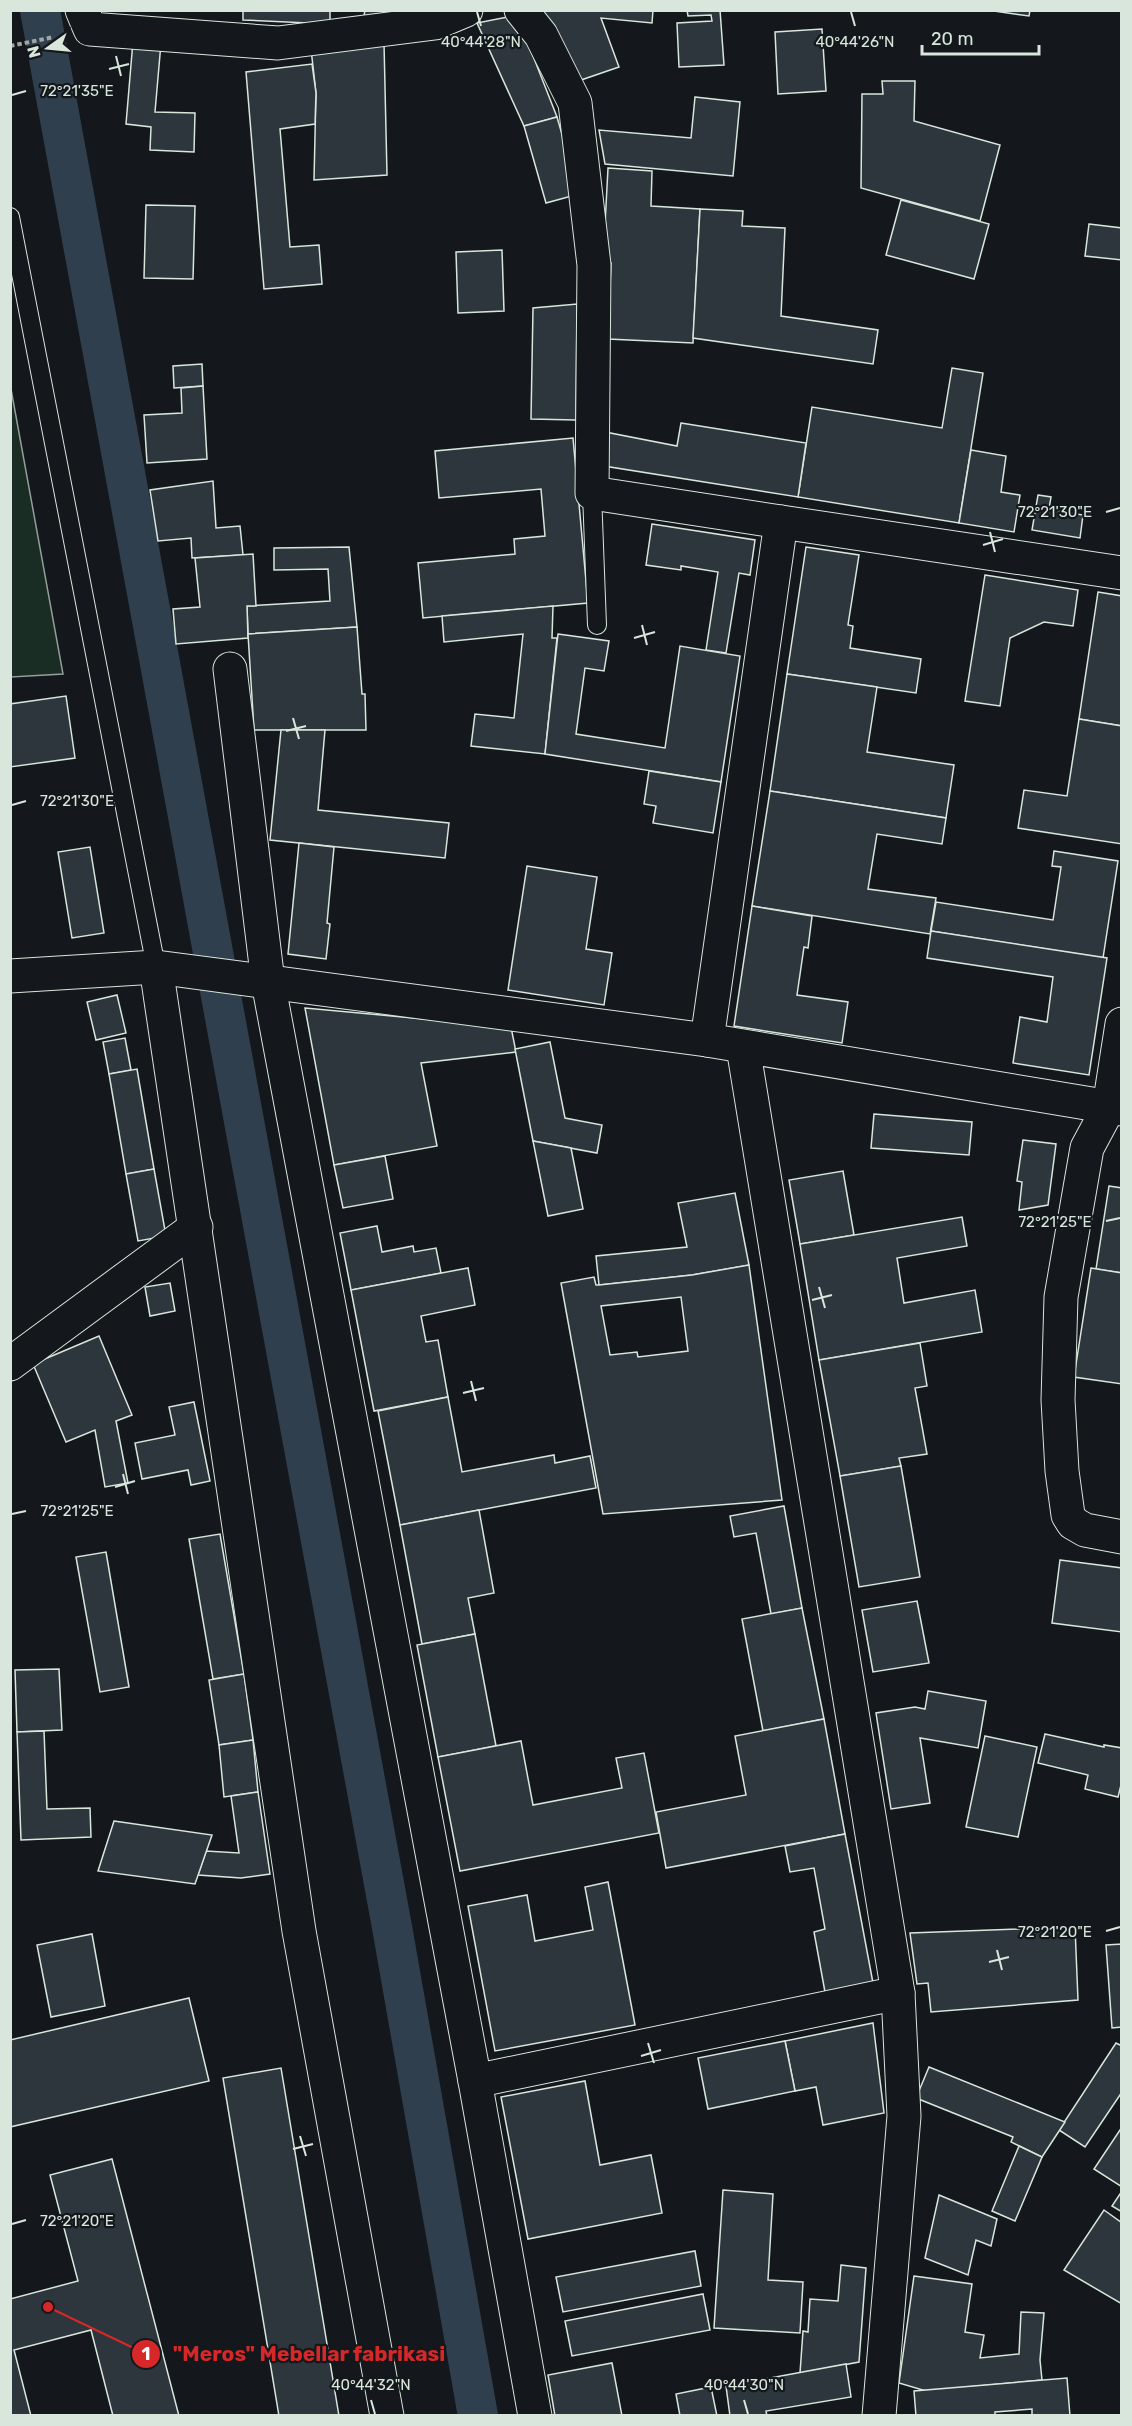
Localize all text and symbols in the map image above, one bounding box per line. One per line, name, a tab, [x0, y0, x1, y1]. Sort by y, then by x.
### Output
north arrow	[18, 18, 78, 78]
scale bar	[922, 18, 1039, 56]
text: 20 m	[931, 28, 973, 50]
text: 40°44'28"N	[441, 33, 521, 51]
text: 40°44'26"N	[816, 33, 894, 51]
text: N	[23, 44, 45, 60]
text: 72°21'35"E	[40, 82, 114, 100]
text: 72°21'30"E	[1018, 503, 1092, 521]
text: 72°21'30"E	[40, 792, 114, 810]
text: 72°21'25"E	[1018, 1213, 1092, 1231]
text: 72°21'25"E	[40, 1502, 114, 1520]
text: 72°21'20"E	[1018, 1923, 1092, 1941]
text: 72°21'20"E	[40, 2212, 114, 2230]
callout: "Meros" Mebellar fabrikasi	[131, 2334, 458, 2373]
text: "Meros" Mebellar fabrikasi	[173, 2341, 445, 2366]
text: 1	[142, 2343, 150, 2365]
text: 40°44'32"N	[331, 2376, 411, 2394]
text: 40°44'30"N	[704, 2376, 784, 2394]

